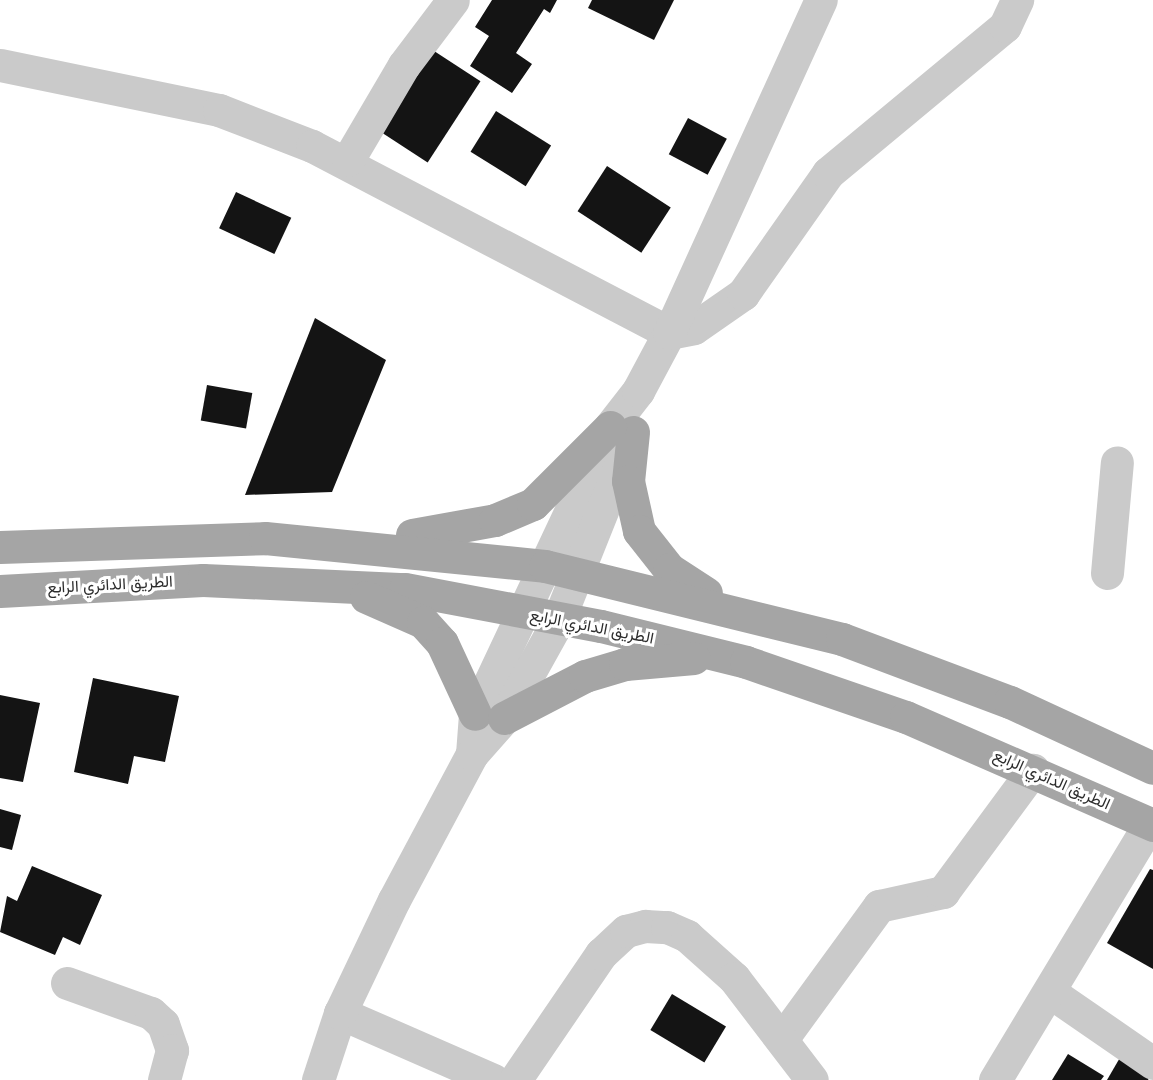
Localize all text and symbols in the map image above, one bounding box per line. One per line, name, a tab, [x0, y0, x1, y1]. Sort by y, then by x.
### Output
street label: الطريق الدائري الرابع	[47, 571, 173, 597]
street label: الطريق الدائري الرابع	[528, 605, 656, 647]
street label: الطريق الدائري الرابع	[991, 745, 1113, 813]

